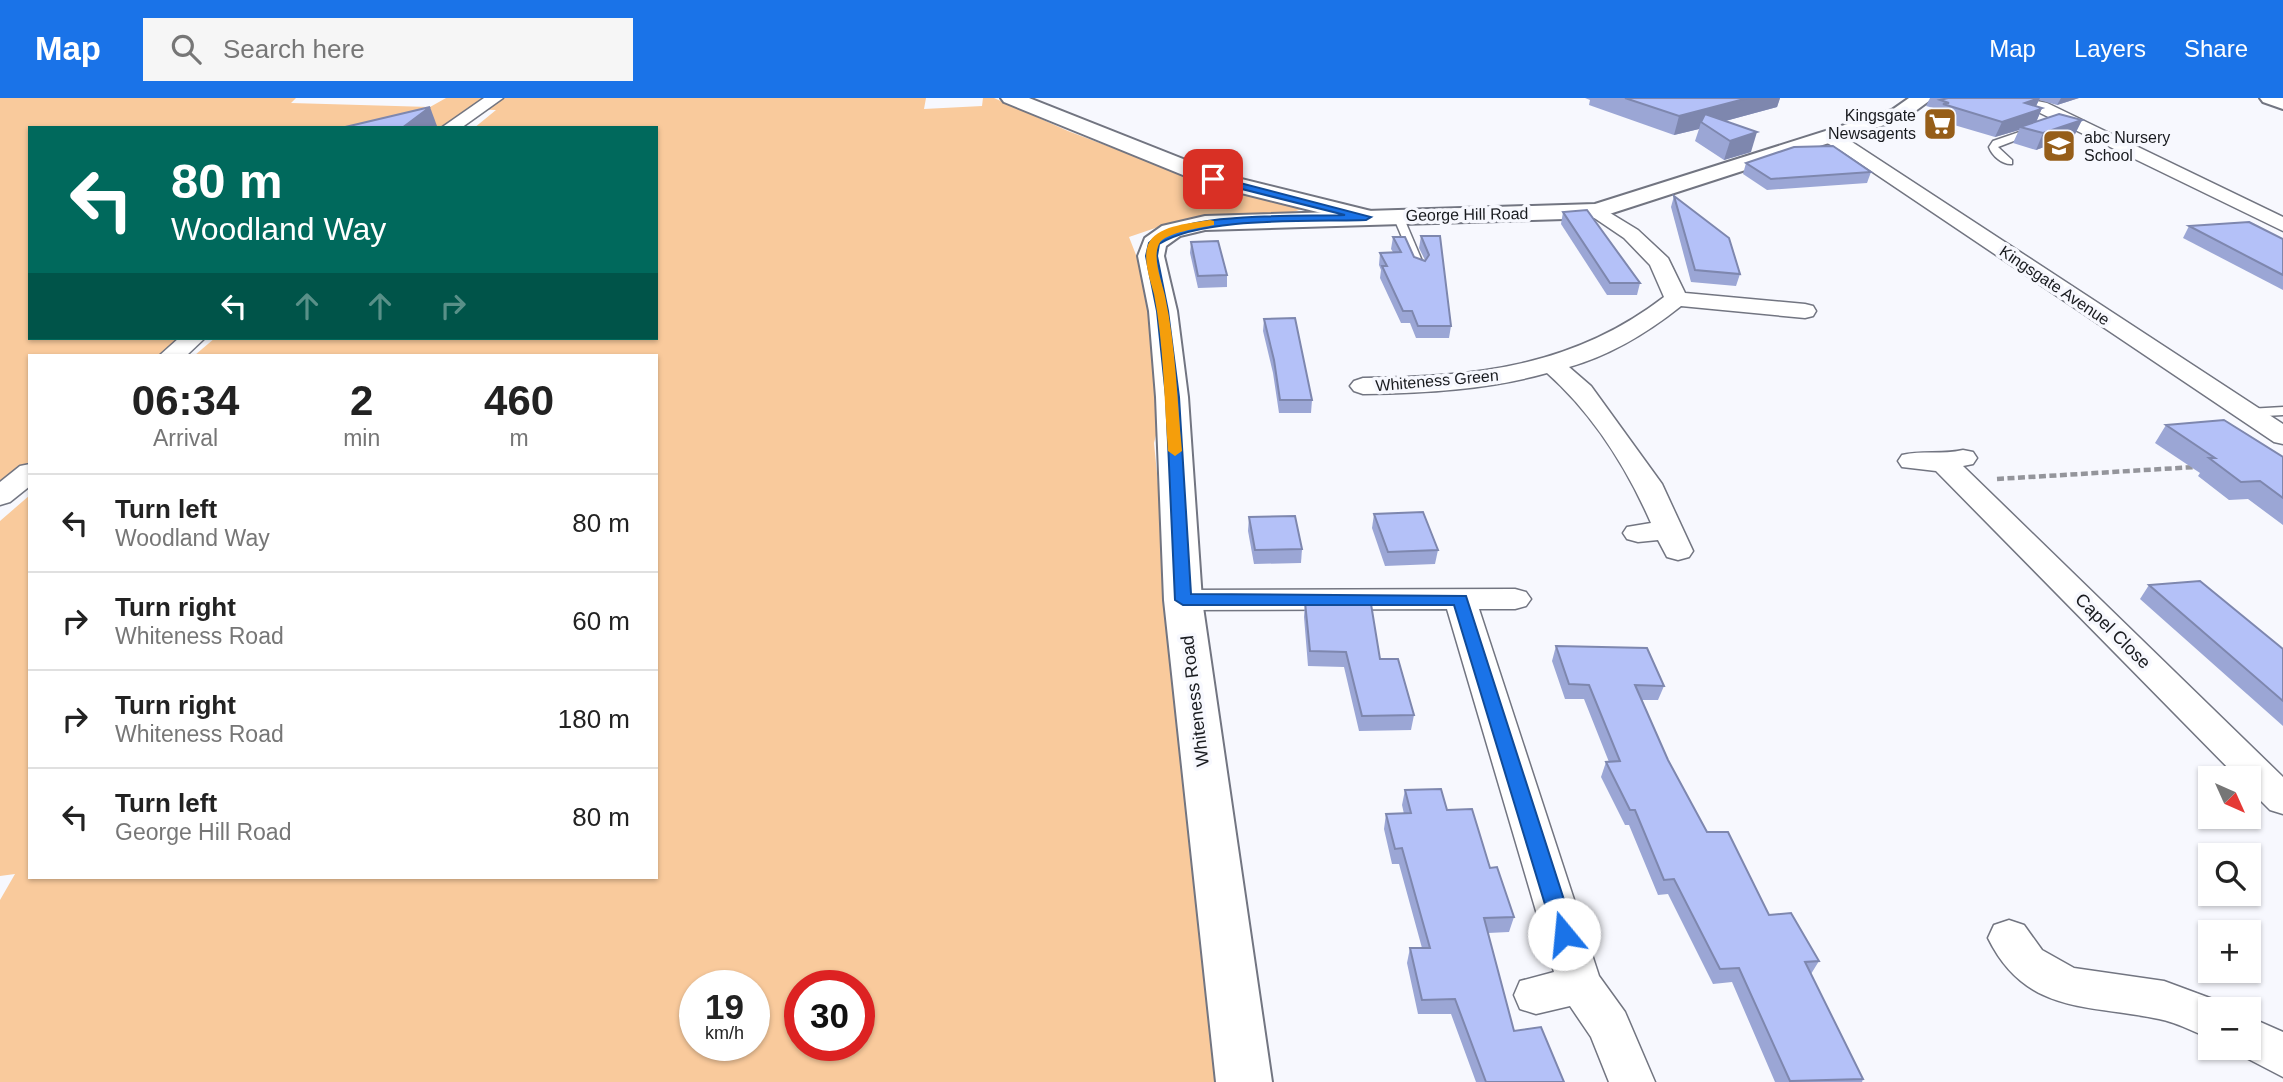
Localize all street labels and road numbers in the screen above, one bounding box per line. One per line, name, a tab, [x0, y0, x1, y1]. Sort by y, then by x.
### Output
street label: George Hill Road	[1406, 205, 1529, 224]
street label: Kingsgate Avenue	[1997, 242, 2113, 329]
street label: Whiteness Green	[1375, 367, 1499, 394]
street label: Capel Close	[2071, 589, 2155, 673]
street label: Whiteness Road	[1177, 634, 1213, 768]

